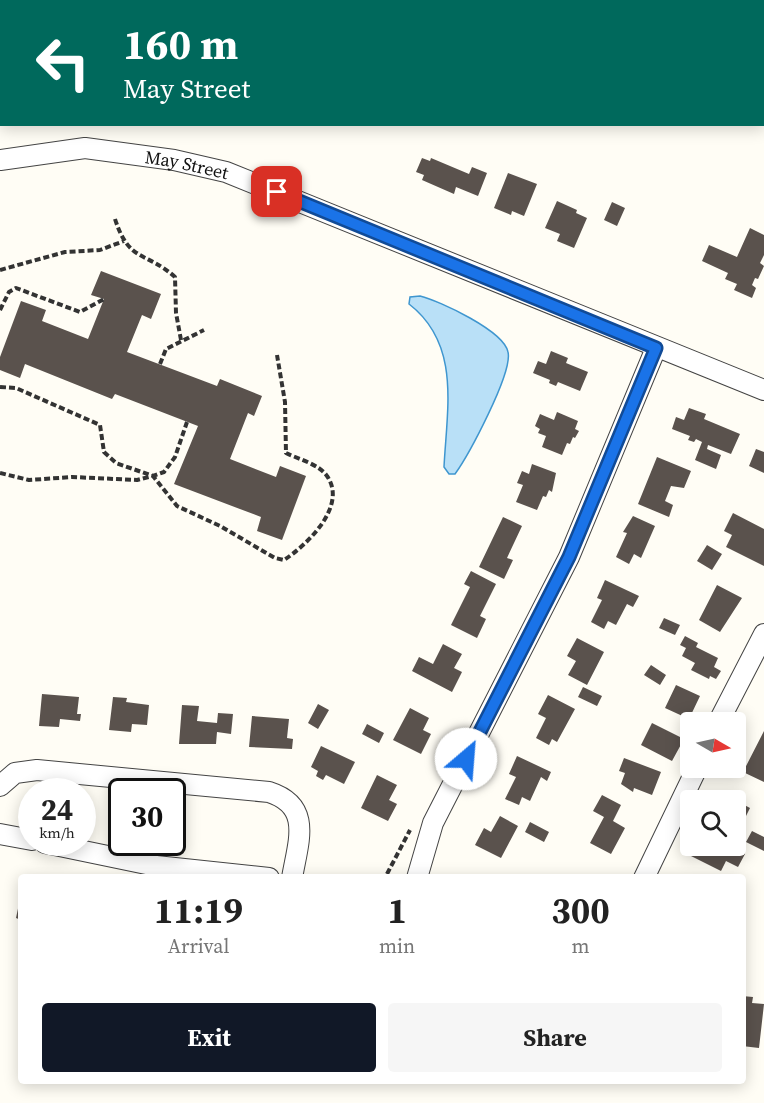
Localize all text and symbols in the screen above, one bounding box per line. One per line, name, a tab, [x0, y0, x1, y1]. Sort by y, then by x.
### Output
text: 160 m	[123, 15, 238, 73]
icon: left	[24, 24, 102, 102]
text: May Street	[123, 70, 250, 107]
street label: May Street	[144, 144, 231, 185]
pin	[251, 166, 302, 217]
icon: arrive	[260, 175, 293, 208]
north arrow	[680, 712, 746, 778]
map controls	[680, 712, 746, 856]
position arrow	[434, 727, 498, 791]
speed limit sign: 30	[108, 778, 186, 856]
text: 24	[41, 789, 73, 830]
button: search	[680, 790, 746, 856]
text: km/h	[39, 822, 75, 843]
text: 11:19	[154, 886, 243, 935]
text: 1	[387, 886, 407, 935]
text: 300	[551, 886, 610, 935]
text: Arrival	[168, 932, 229, 960]
text: min	[379, 932, 415, 960]
text: m	[572, 932, 590, 960]
button: Exit	[42, 1003, 376, 1072]
button: Share	[388, 1003, 722, 1072]

